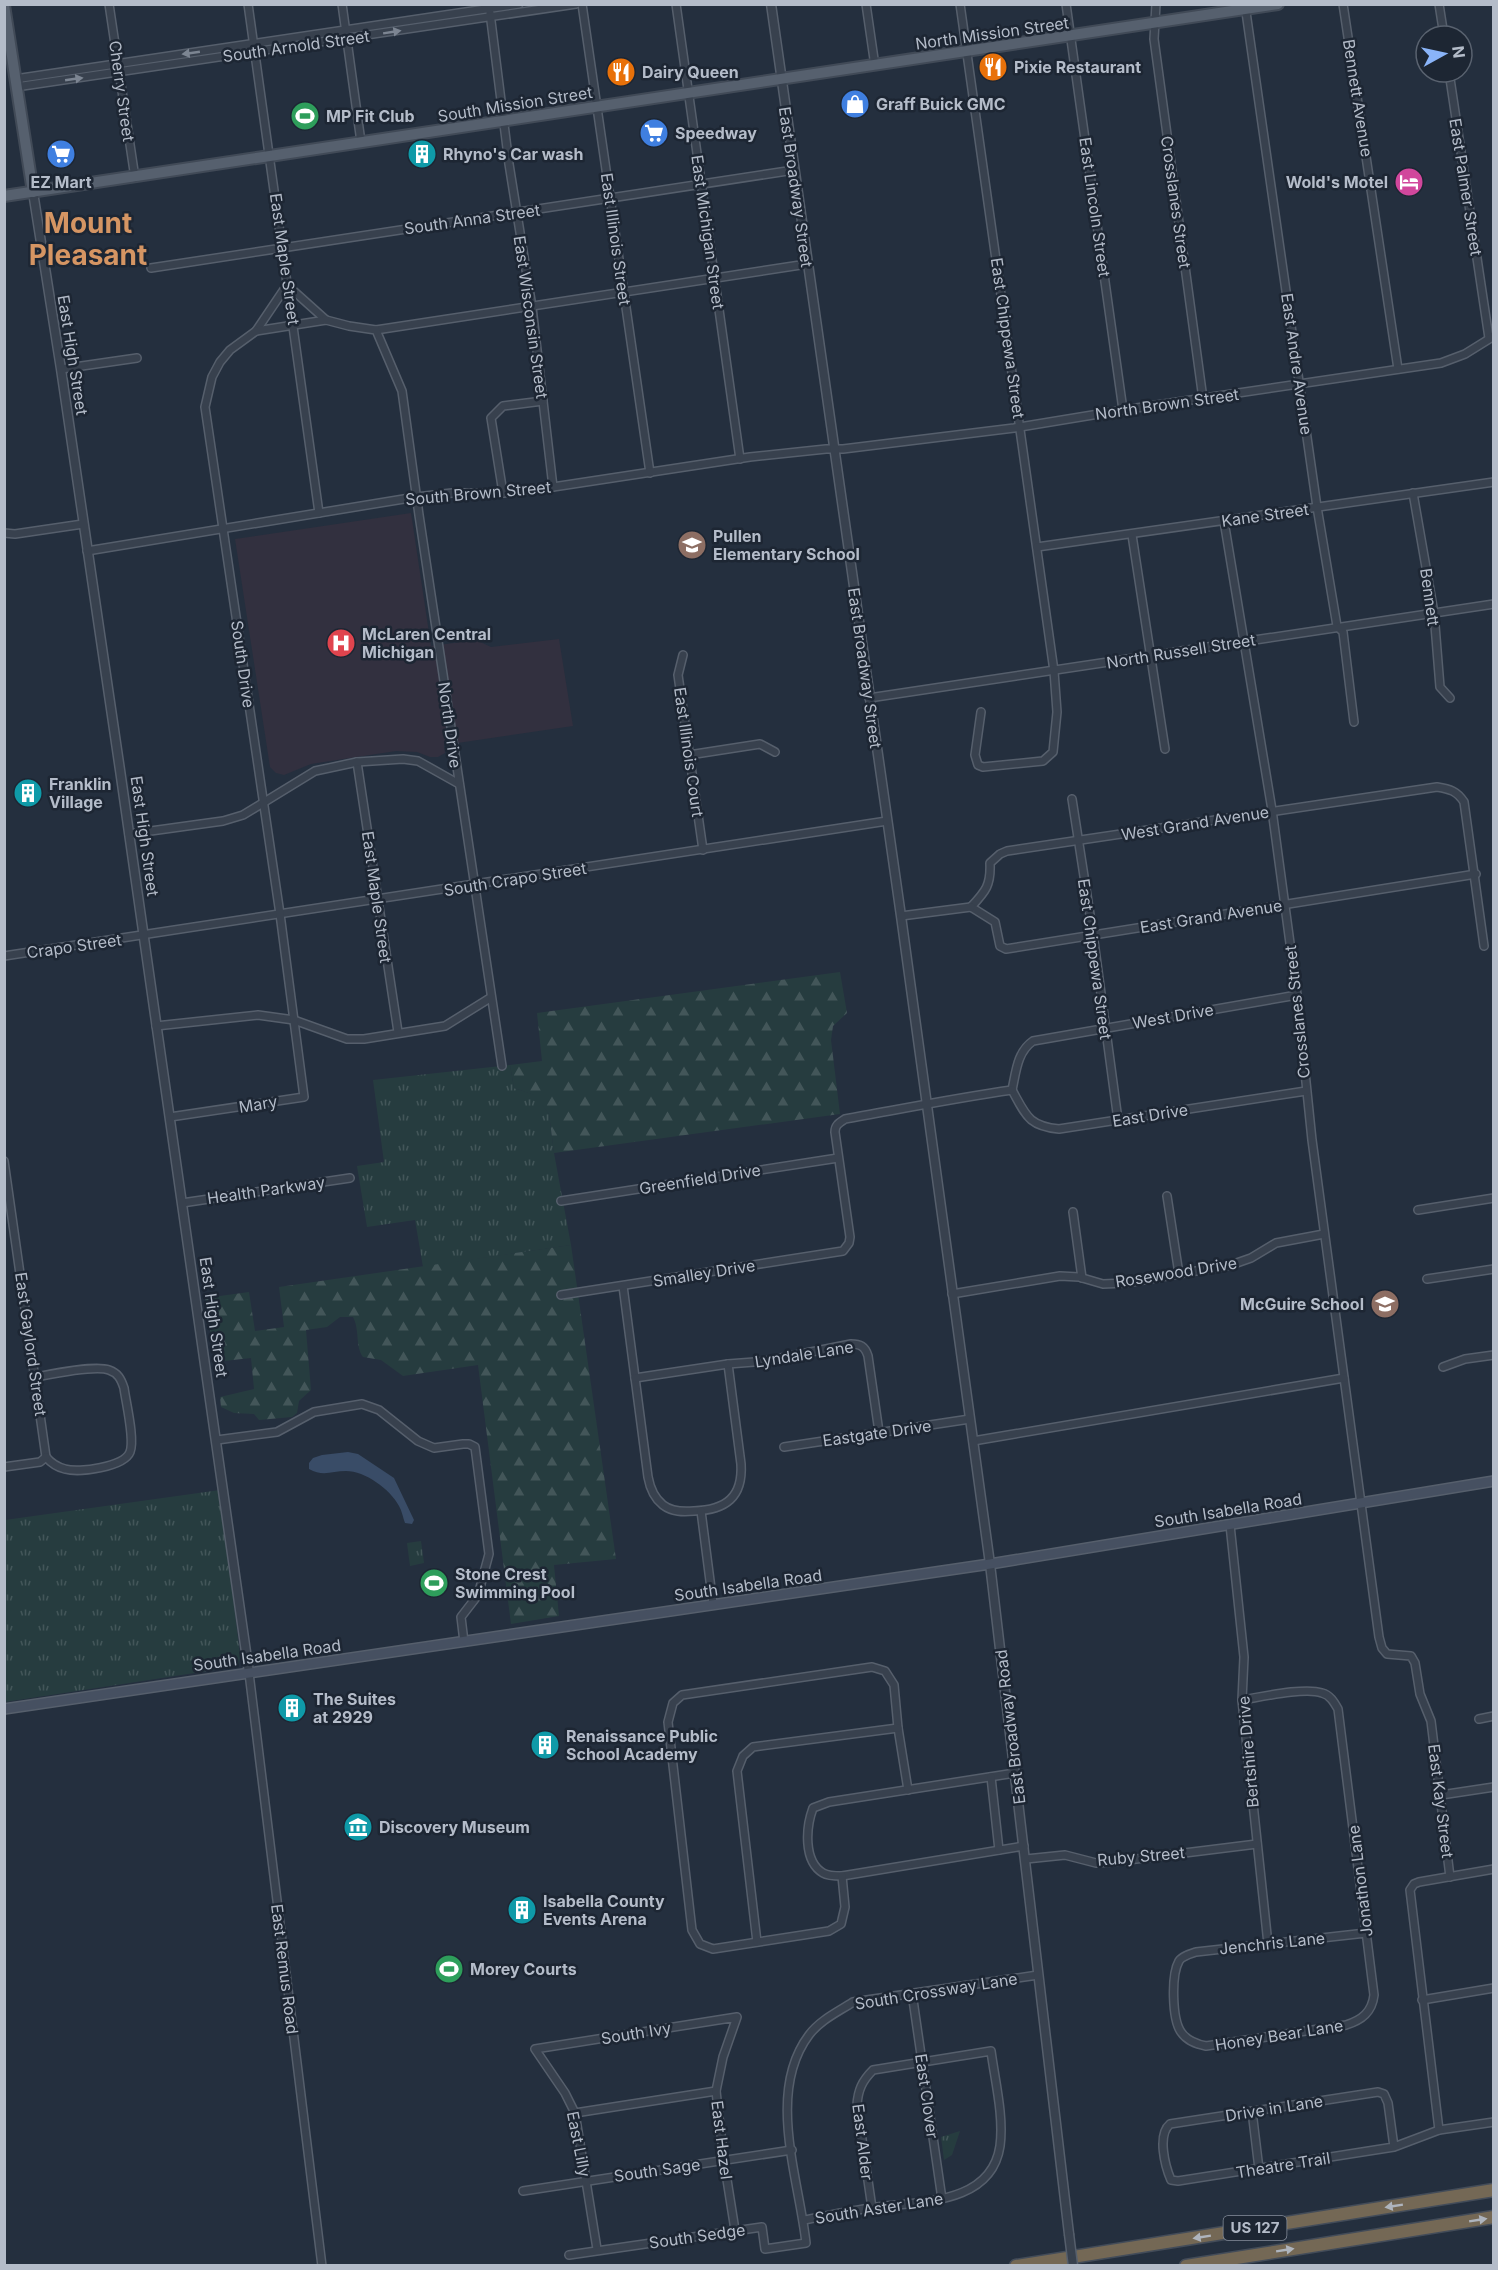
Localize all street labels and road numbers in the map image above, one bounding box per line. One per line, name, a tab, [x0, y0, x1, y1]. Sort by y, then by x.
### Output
street label: North Mission Street	[914, 12, 1070, 54]
street label: South Arnold Street	[221, 26, 371, 66]
street label: Bennett Avenue	[1339, 38, 1377, 158]
street label: Cherry Street	[105, 39, 139, 143]
street label: South Mission Street	[436, 82, 594, 126]
street label: East Broadway Street	[775, 105, 817, 269]
street label: East Palmer Street	[1445, 117, 1487, 257]
street label: Crosslanes Street	[1157, 134, 1195, 270]
street label: East Lincoln Street	[1075, 136, 1115, 278]
street label: East Michigan Street	[687, 154, 729, 310]
street label: East Illinois Street	[597, 171, 635, 307]
street label: East Maple Street	[266, 192, 304, 326]
street label: South Anna Street	[403, 200, 541, 238]
street label: East Wisconsin Street	[510, 234, 552, 400]
street label: East Chippewa Street	[987, 256, 1029, 420]
street label: East Andre Avenue	[1277, 292, 1317, 436]
street label: East High Street	[54, 293, 92, 417]
street label: North Brown Street	[1094, 384, 1240, 424]
street label: South Brown Street	[404, 477, 552, 509]
street label: Kane Street	[1220, 499, 1310, 531]
street label: Bennett	[1416, 567, 1444, 627]
street label: East Broadway Street	[844, 586, 886, 750]
street label: South Drive	[227, 619, 259, 709]
street label: North Russell Street	[1105, 629, 1257, 673]
street label: North Drive	[434, 681, 466, 769]
street label: East Illinois Court	[670, 686, 708, 818]
street label: East High Street	[127, 774, 163, 898]
street label: West Grand Avenue	[1120, 801, 1270, 845]
street label: East Maple Street	[358, 830, 396, 964]
street label: South Crapo Street	[442, 858, 588, 900]
street label: East Chippewa Street	[1074, 877, 1116, 1041]
street label: East Grand Avenue	[1138, 895, 1284, 937]
street label: Crapo Street	[25, 929, 123, 963]
street label: Crosslanes Street	[1280, 944, 1314, 1080]
street label: West Drive	[1131, 999, 1215, 1033]
street label: Mary	[237, 1091, 279, 1117]
street label: East Drive	[1111, 1099, 1189, 1131]
street label: Greenfield Drive	[638, 1160, 762, 1198]
street label: Health Parkway	[206, 1172, 326, 1208]
street label: Rosewood Drive	[1114, 1252, 1238, 1292]
street label: East High Street	[196, 1255, 232, 1379]
street label: Smalley Drive	[651, 1255, 757, 1291]
street label: East Gaylord Street	[11, 1271, 51, 1417]
street label: Lyndale Lane	[753, 1336, 855, 1372]
street label: Eastgate Drive	[821, 1415, 933, 1451]
street label: South Isabella Road	[1153, 1488, 1303, 1532]
street label: South Isabella Road	[673, 1565, 823, 1605]
street label: South Isabella Road	[192, 1635, 342, 1675]
street label: East Broadway Road	[991, 1649, 1029, 1805]
street label: Bertshire Drive	[1233, 1695, 1263, 1809]
street label: East Kay Street	[1424, 1743, 1458, 1859]
street label: Jonathon Lane	[1343, 1824, 1377, 1938]
street label: Ruby Street	[1096, 1842, 1186, 1870]
street label: East Remus Road	[267, 1903, 303, 2035]
street label: Jenchris Lane	[1218, 1927, 1326, 1959]
street label: South Crossway Lane	[853, 1968, 1019, 2014]
street label: Honey Bear Lane	[1213, 2015, 1345, 2055]
street label: South Ivy	[599, 2018, 673, 2048]
street label: East Clover	[911, 2052, 943, 2140]
street label: Drive in Lane	[1224, 2090, 1324, 2126]
street label: East Hazel	[707, 2099, 737, 2181]
street label: East Alder	[848, 2103, 878, 2181]
street label: East Lilly	[563, 2109, 595, 2179]
street label: Theatre Trail	[1234, 2148, 1332, 2182]
street label: South Sage	[613, 2154, 701, 2186]
street label: South Aster Lane	[813, 2188, 945, 2228]
road number: US 127	[1224, 2216, 1286, 2240]
street label: South Sedge	[648, 2219, 746, 2253]

